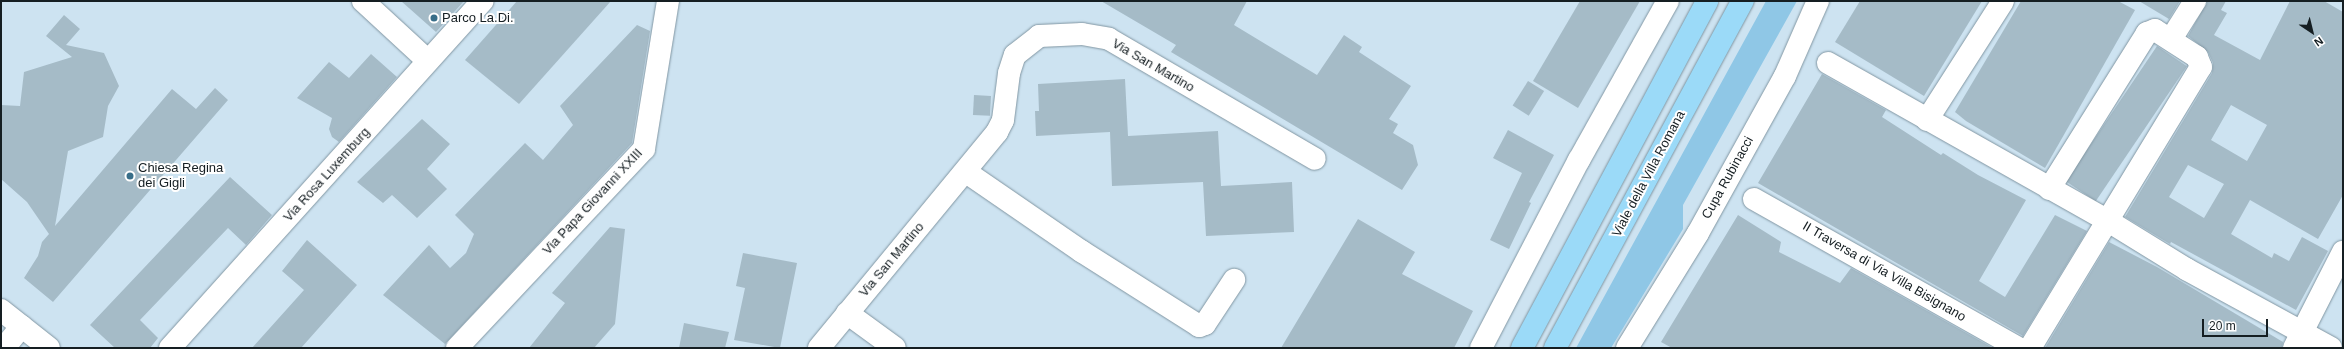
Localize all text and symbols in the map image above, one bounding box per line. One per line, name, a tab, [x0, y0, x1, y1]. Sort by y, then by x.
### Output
place label: Parco La.Di.	[442, 10, 514, 26]
north arrow	[2292, 12, 2332, 52]
marker: Parco La.Di.	[429, 13, 439, 23]
text: N	[2312, 35, 2326, 49]
street label: Via San Martino	[1109, 36, 1197, 96]
street label: Viale della Villa Romana	[1609, 108, 1689, 240]
street label: Via Rosa Luxemburg	[281, 125, 373, 225]
street label: Cupa Rubinacci	[1699, 134, 1757, 222]
street label: Via Papa Giovanni XXIII	[540, 146, 646, 258]
place label: Chiesa Regina dei Gigli	[138, 161, 223, 192]
marker: Chiesa Regina dei Gigli	[125, 171, 135, 181]
street label: II Traversa di Via Villa Bisignano	[1799, 219, 1969, 325]
street label: Via San Martino	[856, 220, 928, 300]
scale bar	[2204, 311, 2270, 337]
text: 20 m	[2209, 319, 2236, 333]

